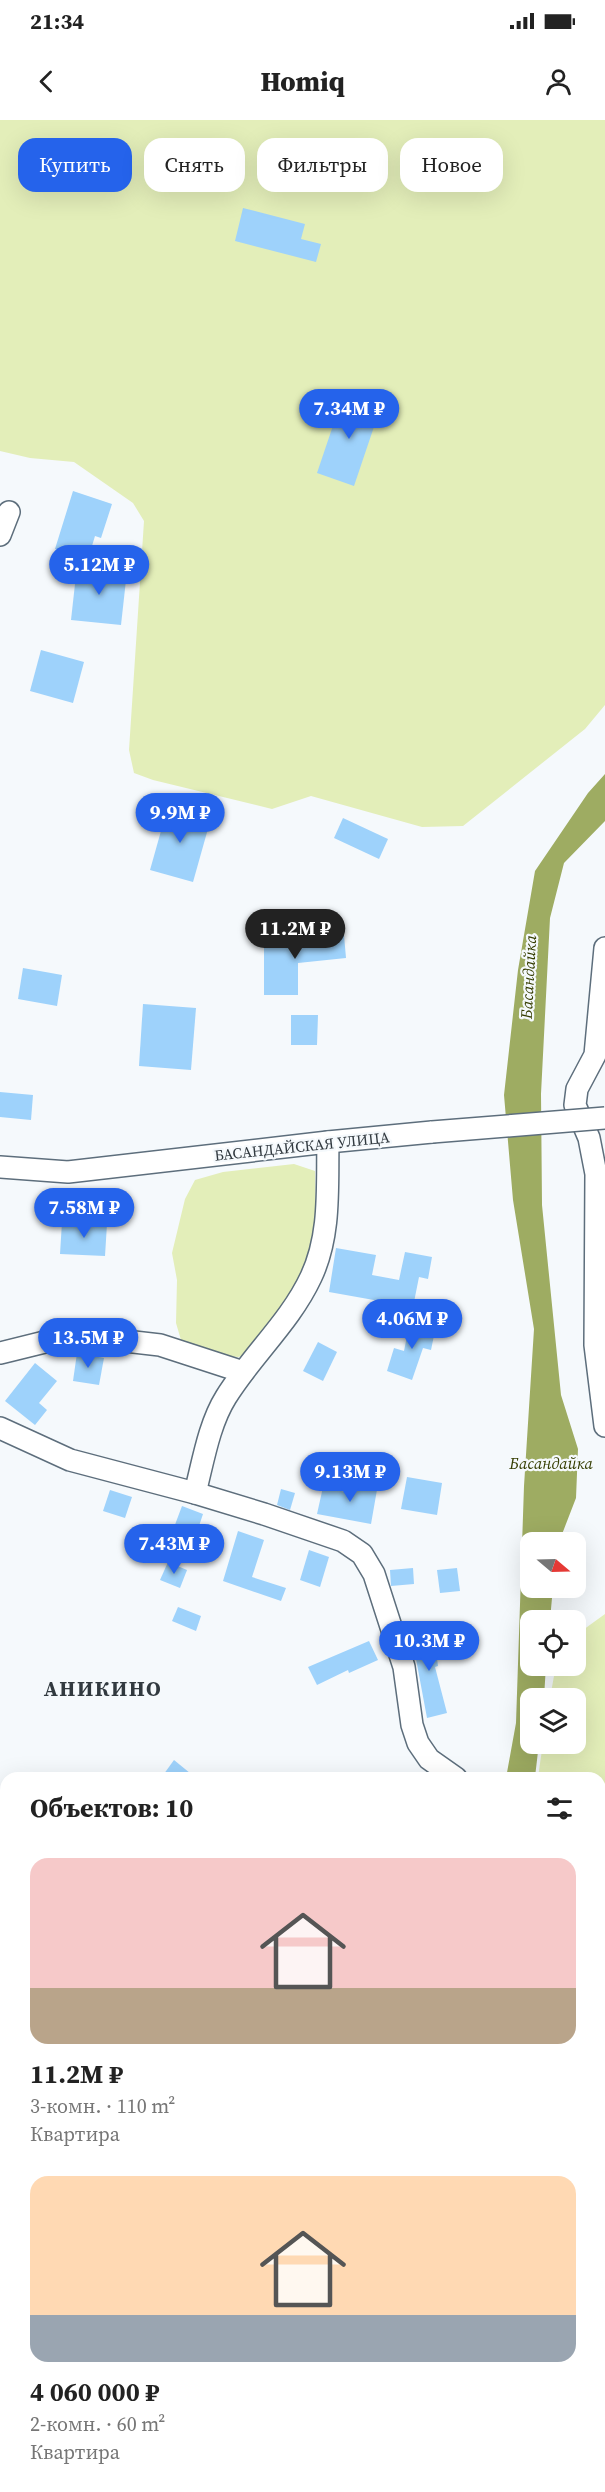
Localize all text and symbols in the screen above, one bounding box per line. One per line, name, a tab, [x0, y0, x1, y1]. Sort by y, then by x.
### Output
text: 21:34	[30, 6, 84, 36]
text: Homiq	[260, 63, 345, 100]
icon: back	[30, 65, 63, 98]
icon: person	[542, 65, 575, 98]
chip: Купить	[18, 138, 132, 192]
chip: Снять	[144, 138, 245, 192]
chip: Фильтры	[257, 138, 388, 192]
chip: Новое	[400, 138, 503, 192]
pin: 7.34M ₽	[294, 389, 404, 440]
text: 7.34M ₽	[313, 394, 385, 422]
pin: 5.12M ₽	[44, 545, 154, 596]
text: 5.12M ₽	[63, 550, 135, 578]
pin: 9.9M ₽	[131, 793, 229, 844]
text: 9.9M ₽	[150, 798, 210, 826]
pin: 11.2M ₽	[240, 909, 350, 960]
text: 11.2M ₽	[259, 914, 331, 942]
water label: Басандайка	[515, 934, 541, 1020]
street label: БАСАНДАЙСКАЯ УЛИЦА	[213, 1126, 391, 1166]
pin: 7.58M ₽	[29, 1188, 139, 1239]
text: 7.58M ₽	[48, 1193, 120, 1221]
pin: 4.06M ₽	[357, 1299, 467, 1350]
text: 4.06M ₽	[376, 1304, 448, 1332]
pin: 13.5M ₽	[33, 1318, 143, 1369]
text: 13.5M ₽	[52, 1323, 124, 1351]
pin: 9.13M ₽	[295, 1452, 405, 1503]
water label: Басандайка	[508, 1452, 594, 1474]
text: 9.13M ₽	[314, 1457, 386, 1485]
pin: 7.43M ₽	[119, 1524, 229, 1575]
text: 7.43M ₽	[138, 1529, 210, 1557]
north arrow	[520, 1532, 586, 1598]
map controls	[520, 1532, 586, 1754]
button: locate	[520, 1610, 586, 1676]
pin: 10.3M ₽	[374, 1621, 484, 1672]
text: 10.3M ₽	[393, 1626, 465, 1654]
district label: АНИКИНО	[44, 1674, 162, 1703]
button: layers	[520, 1688, 586, 1754]
text: Объектов: 10	[30, 1790, 193, 1826]
icon: filters	[543, 1792, 576, 1825]
icon: home	[249, 1897, 357, 2005]
text: 11.2M ₽	[30, 2056, 123, 2092]
text: 3-комн. · 110 m²	[30, 2092, 175, 2120]
text: Квартира	[30, 2120, 120, 2148]
icon: home	[249, 2215, 357, 2323]
text: 4 060 000 ₽	[30, 2374, 159, 2410]
text: 2-комн. · 60 m²	[30, 2410, 165, 2438]
text: Квартира	[30, 2438, 120, 2466]

